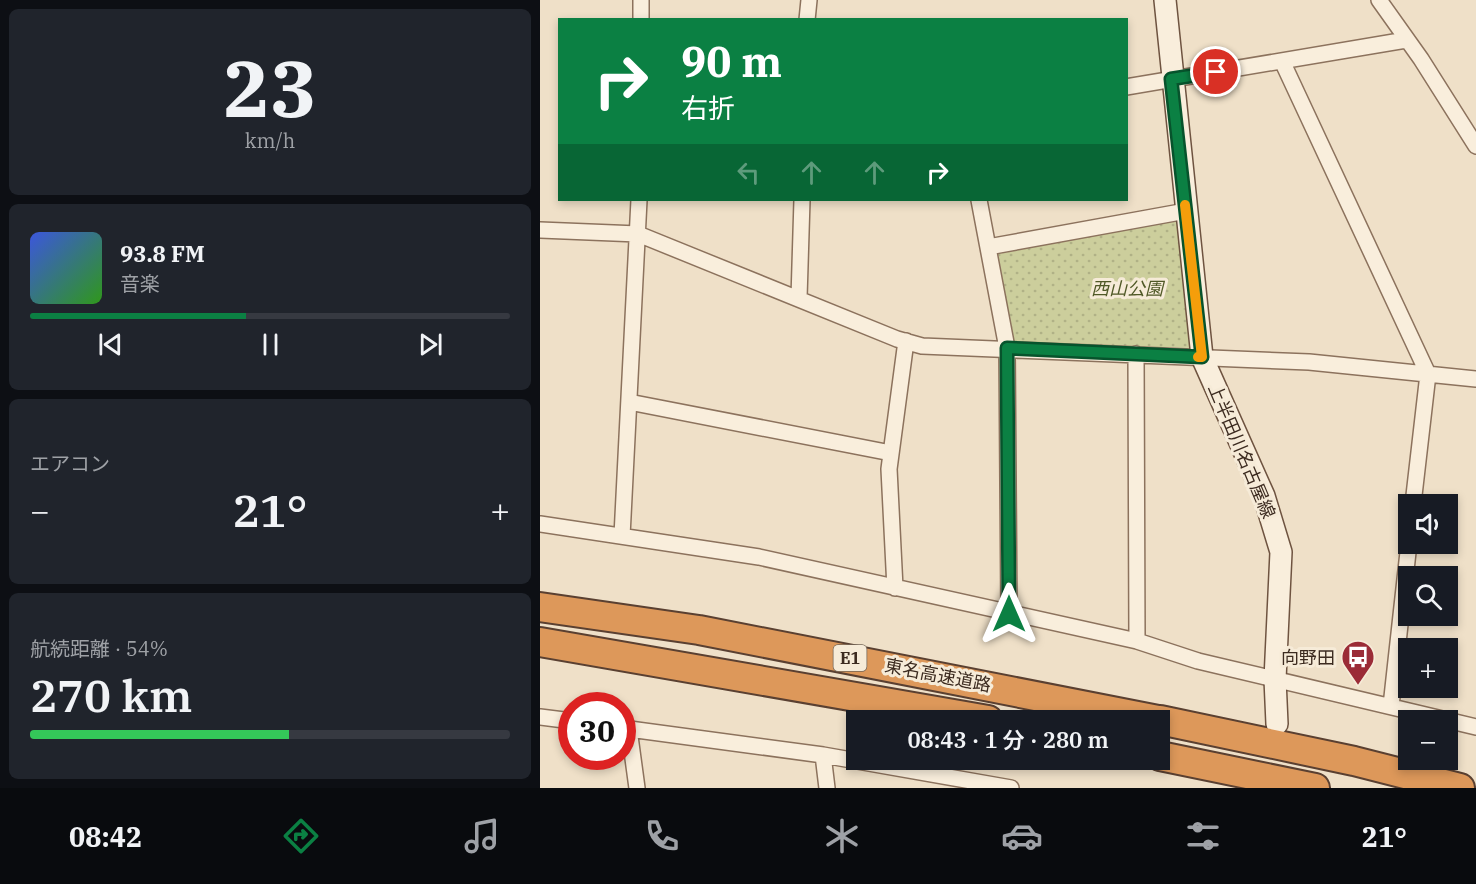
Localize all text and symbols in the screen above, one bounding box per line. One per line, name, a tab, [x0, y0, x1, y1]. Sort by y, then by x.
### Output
text: 90 m	[681, 34, 782, 89]
text: 23	[223, 37, 317, 138]
icon: right	[582, 42, 660, 120]
pin	[1190, 46, 1241, 97]
icon: arrive	[1199, 55, 1232, 88]
text: 右折	[681, 90, 735, 125]
text: km/h	[245, 127, 295, 154]
icon: left	[732, 156, 765, 189]
icon: ahead	[795, 156, 828, 189]
icon: ahead	[858, 156, 891, 189]
icon: right	[921, 156, 954, 189]
text: 93.8 FM	[120, 239, 205, 268]
text: 音楽	[120, 270, 160, 297]
park label: 西山公園	[1091, 277, 1166, 300]
icon: previous	[94, 328, 127, 361]
icon: pause	[254, 328, 287, 361]
icon: next	[414, 328, 447, 361]
street label: 上半田川名古屋線	[1203, 380, 1281, 522]
text: エアコン	[30, 450, 110, 477]
text: 21°	[232, 481, 308, 539]
text: −	[30, 489, 50, 532]
text: +	[490, 489, 510, 532]
map controls	[1398, 494, 1458, 770]
button: sound	[1398, 494, 1458, 554]
button: search	[1398, 566, 1458, 626]
position arrow	[977, 582, 1041, 646]
text: 航続距離 · 54%	[30, 635, 168, 662]
button: +	[1398, 638, 1458, 698]
bus stop icon: 向野田	[1340, 639, 1376, 686]
road number: E1	[834, 645, 866, 671]
place label: 向野田	[1281, 646, 1335, 669]
street label: 東名高速道路	[883, 653, 993, 697]
text: 270 km	[30, 666, 192, 724]
speed limit sign: 30	[558, 692, 636, 770]
button: −	[1398, 710, 1458, 770]
text: 08:43 · 1 分 · 280 m	[907, 725, 1109, 754]
icon: directions	[280, 815, 322, 857]
icon: music	[461, 815, 503, 857]
icon: phone	[641, 815, 683, 857]
icon: climate	[821, 815, 863, 857]
icon: car	[1001, 815, 1043, 857]
icon: filters	[1182, 815, 1224, 857]
text: 08:42	[69, 819, 142, 854]
text: 21°	[1362, 819, 1407, 854]

